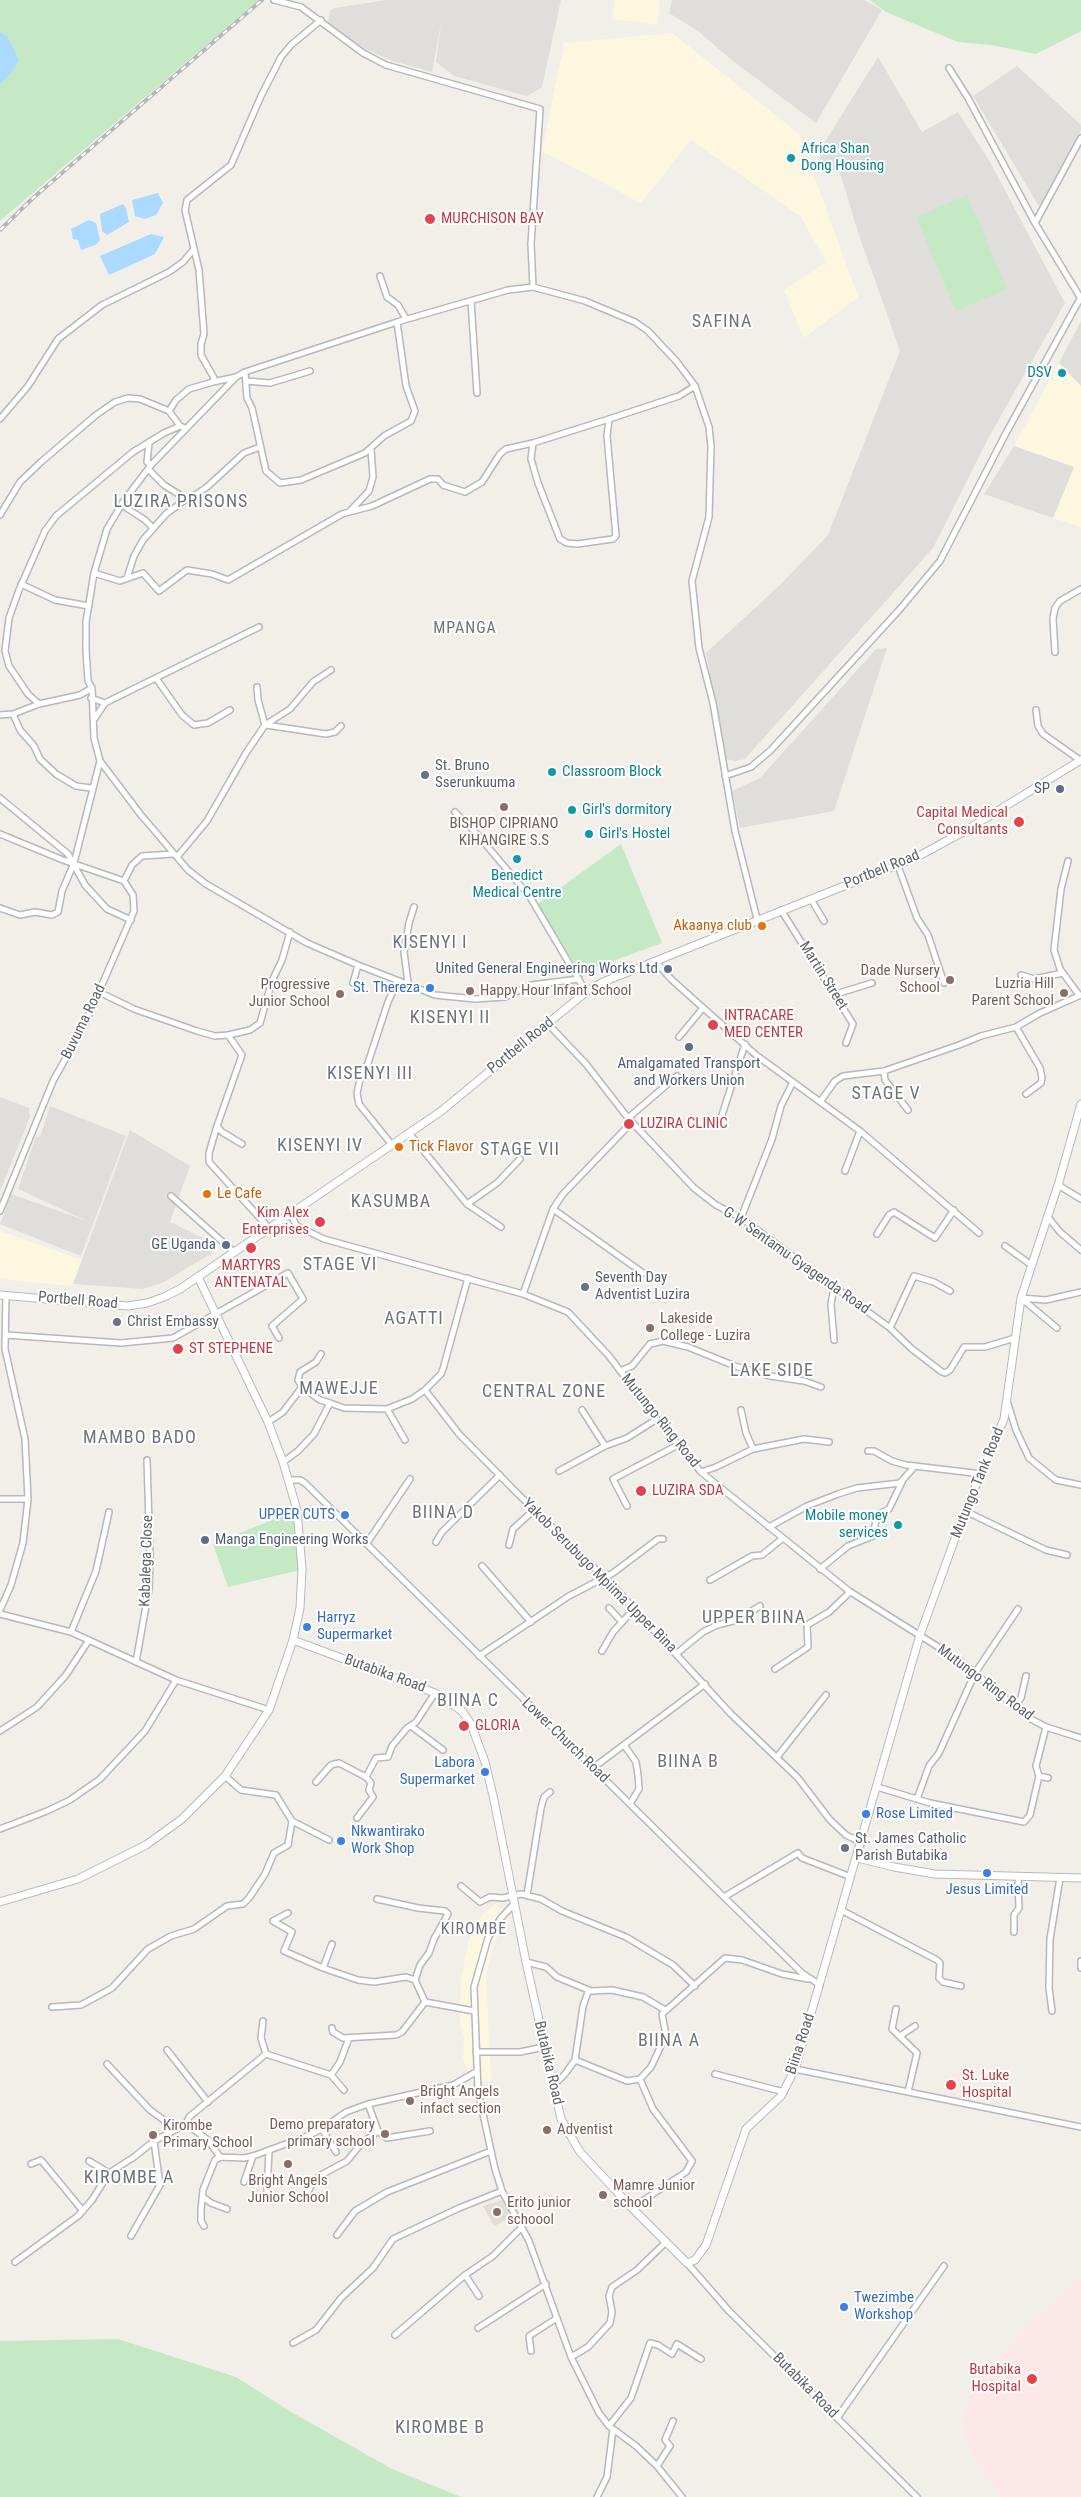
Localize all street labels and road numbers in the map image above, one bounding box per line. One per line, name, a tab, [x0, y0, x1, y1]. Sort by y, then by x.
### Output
street label: Portbell Road	[842, 847, 922, 893]
street label: Martin Street	[795, 939, 851, 1013]
street label: Buvuma Road	[58, 982, 110, 1062]
street label: Portbell Road	[484, 1014, 558, 1078]
street label: G W Sentamu Gyagenda Road	[719, 1203, 873, 1319]
street label: Portbell Road	[37, 1289, 119, 1313]
street label: Mutungo Ring Road	[617, 1370, 703, 1472]
street label: Mutungo Tank Road	[948, 1425, 1008, 1541]
street label: Yakob Serubugo Mpiima Upper Bina	[518, 1495, 680, 1657]
street label: Kabalega Close	[136, 1515, 158, 1607]
street label: Mutungo Ring Road	[933, 1641, 1037, 1725]
street label: Butabika Road	[342, 1651, 428, 1697]
street label: Lower Church Road	[518, 1695, 612, 1787]
street label: Biina Road	[783, 2011, 819, 2077]
street label: Butabika Road	[530, 2019, 566, 2107]
street label: Butabika Road	[768, 2349, 842, 2423]

